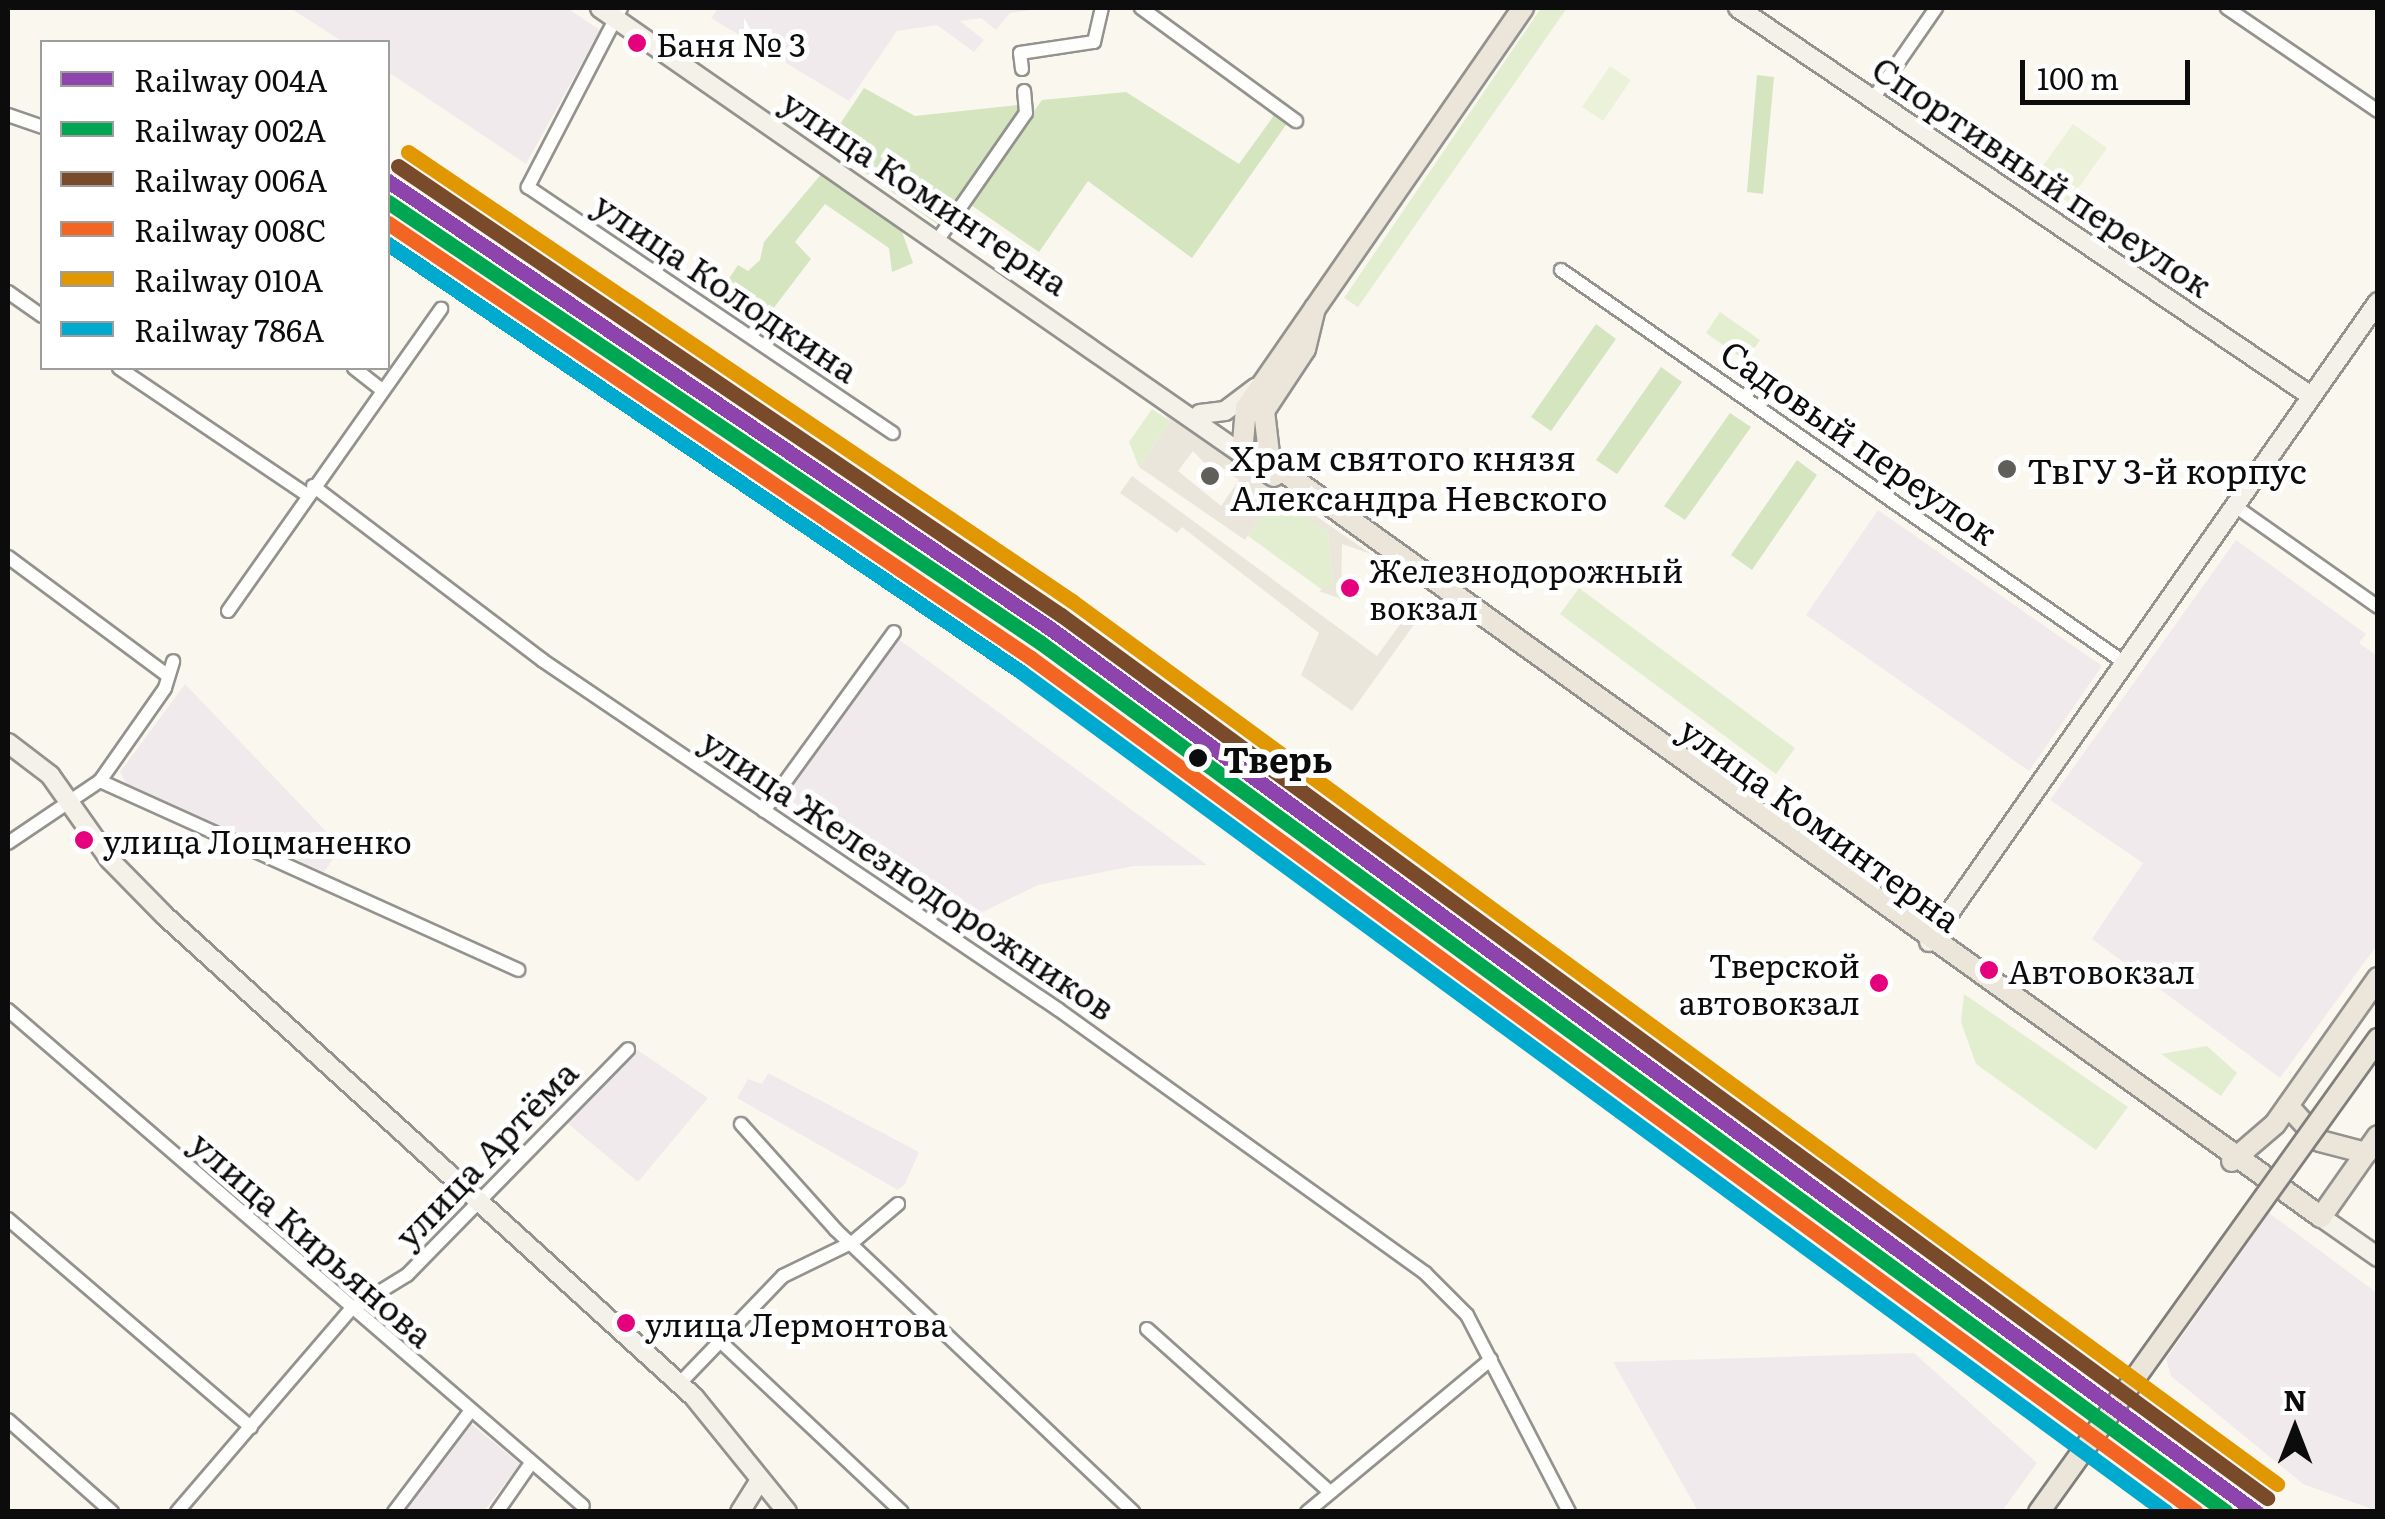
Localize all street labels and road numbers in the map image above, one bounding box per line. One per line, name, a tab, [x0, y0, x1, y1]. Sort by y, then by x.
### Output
street label: Спортивный переулок	[1865, 46, 2221, 304]
street label: улица Коминтерна	[774, 79, 1078, 303]
street label: улица Колодкина	[587, 182, 867, 390]
street label: Садовый переулок	[1714, 330, 2006, 552]
street label: улица Коминтерна	[1672, 707, 1970, 939]
street label: улица Железнодорожников	[694, 718, 1124, 1028]
street label: улица Артёма	[385, 1050, 585, 1256]
street label: улица Кирьянова	[183, 1121, 443, 1355]

